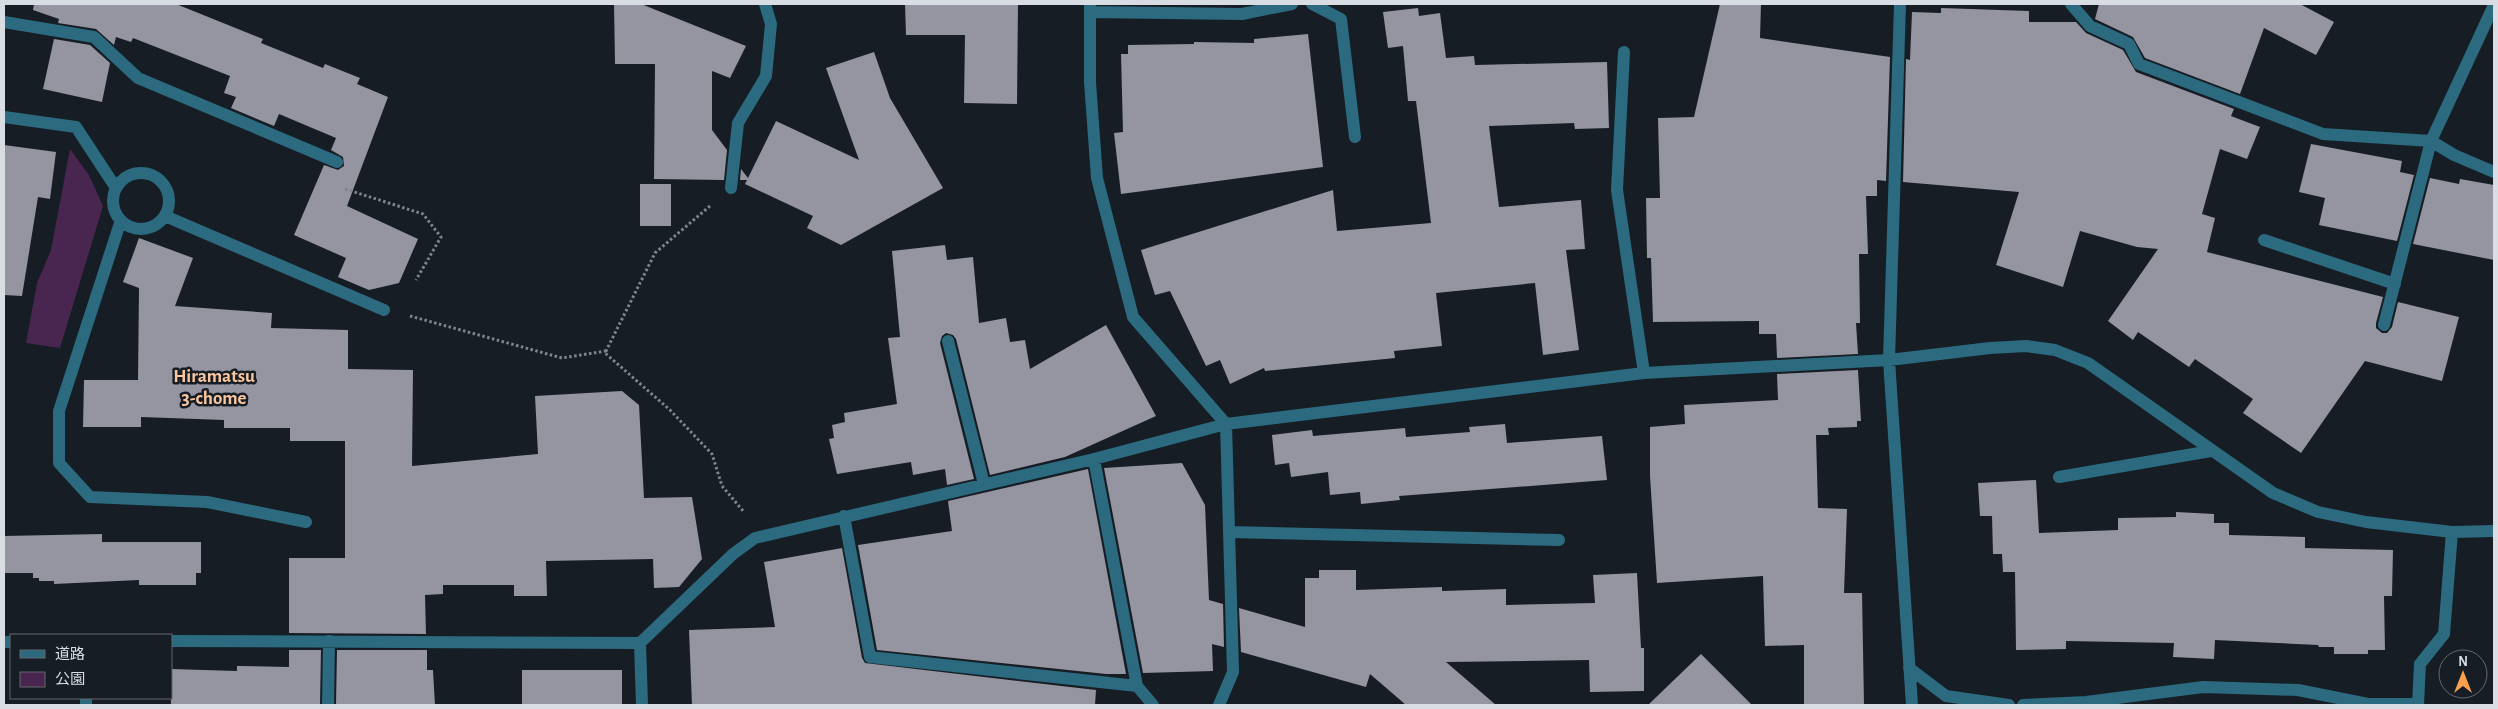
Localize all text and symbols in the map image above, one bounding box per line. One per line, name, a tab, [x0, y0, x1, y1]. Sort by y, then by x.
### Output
district label: Hiramatsu 3-chome	[173, 367, 255, 408]
legend	[10, 634, 172, 699]
text: 道路	[55, 646, 85, 662]
north arrow	[2438, 649, 2488, 699]
text: N	[2458, 655, 2468, 669]
text: 公園	[55, 671, 85, 687]

